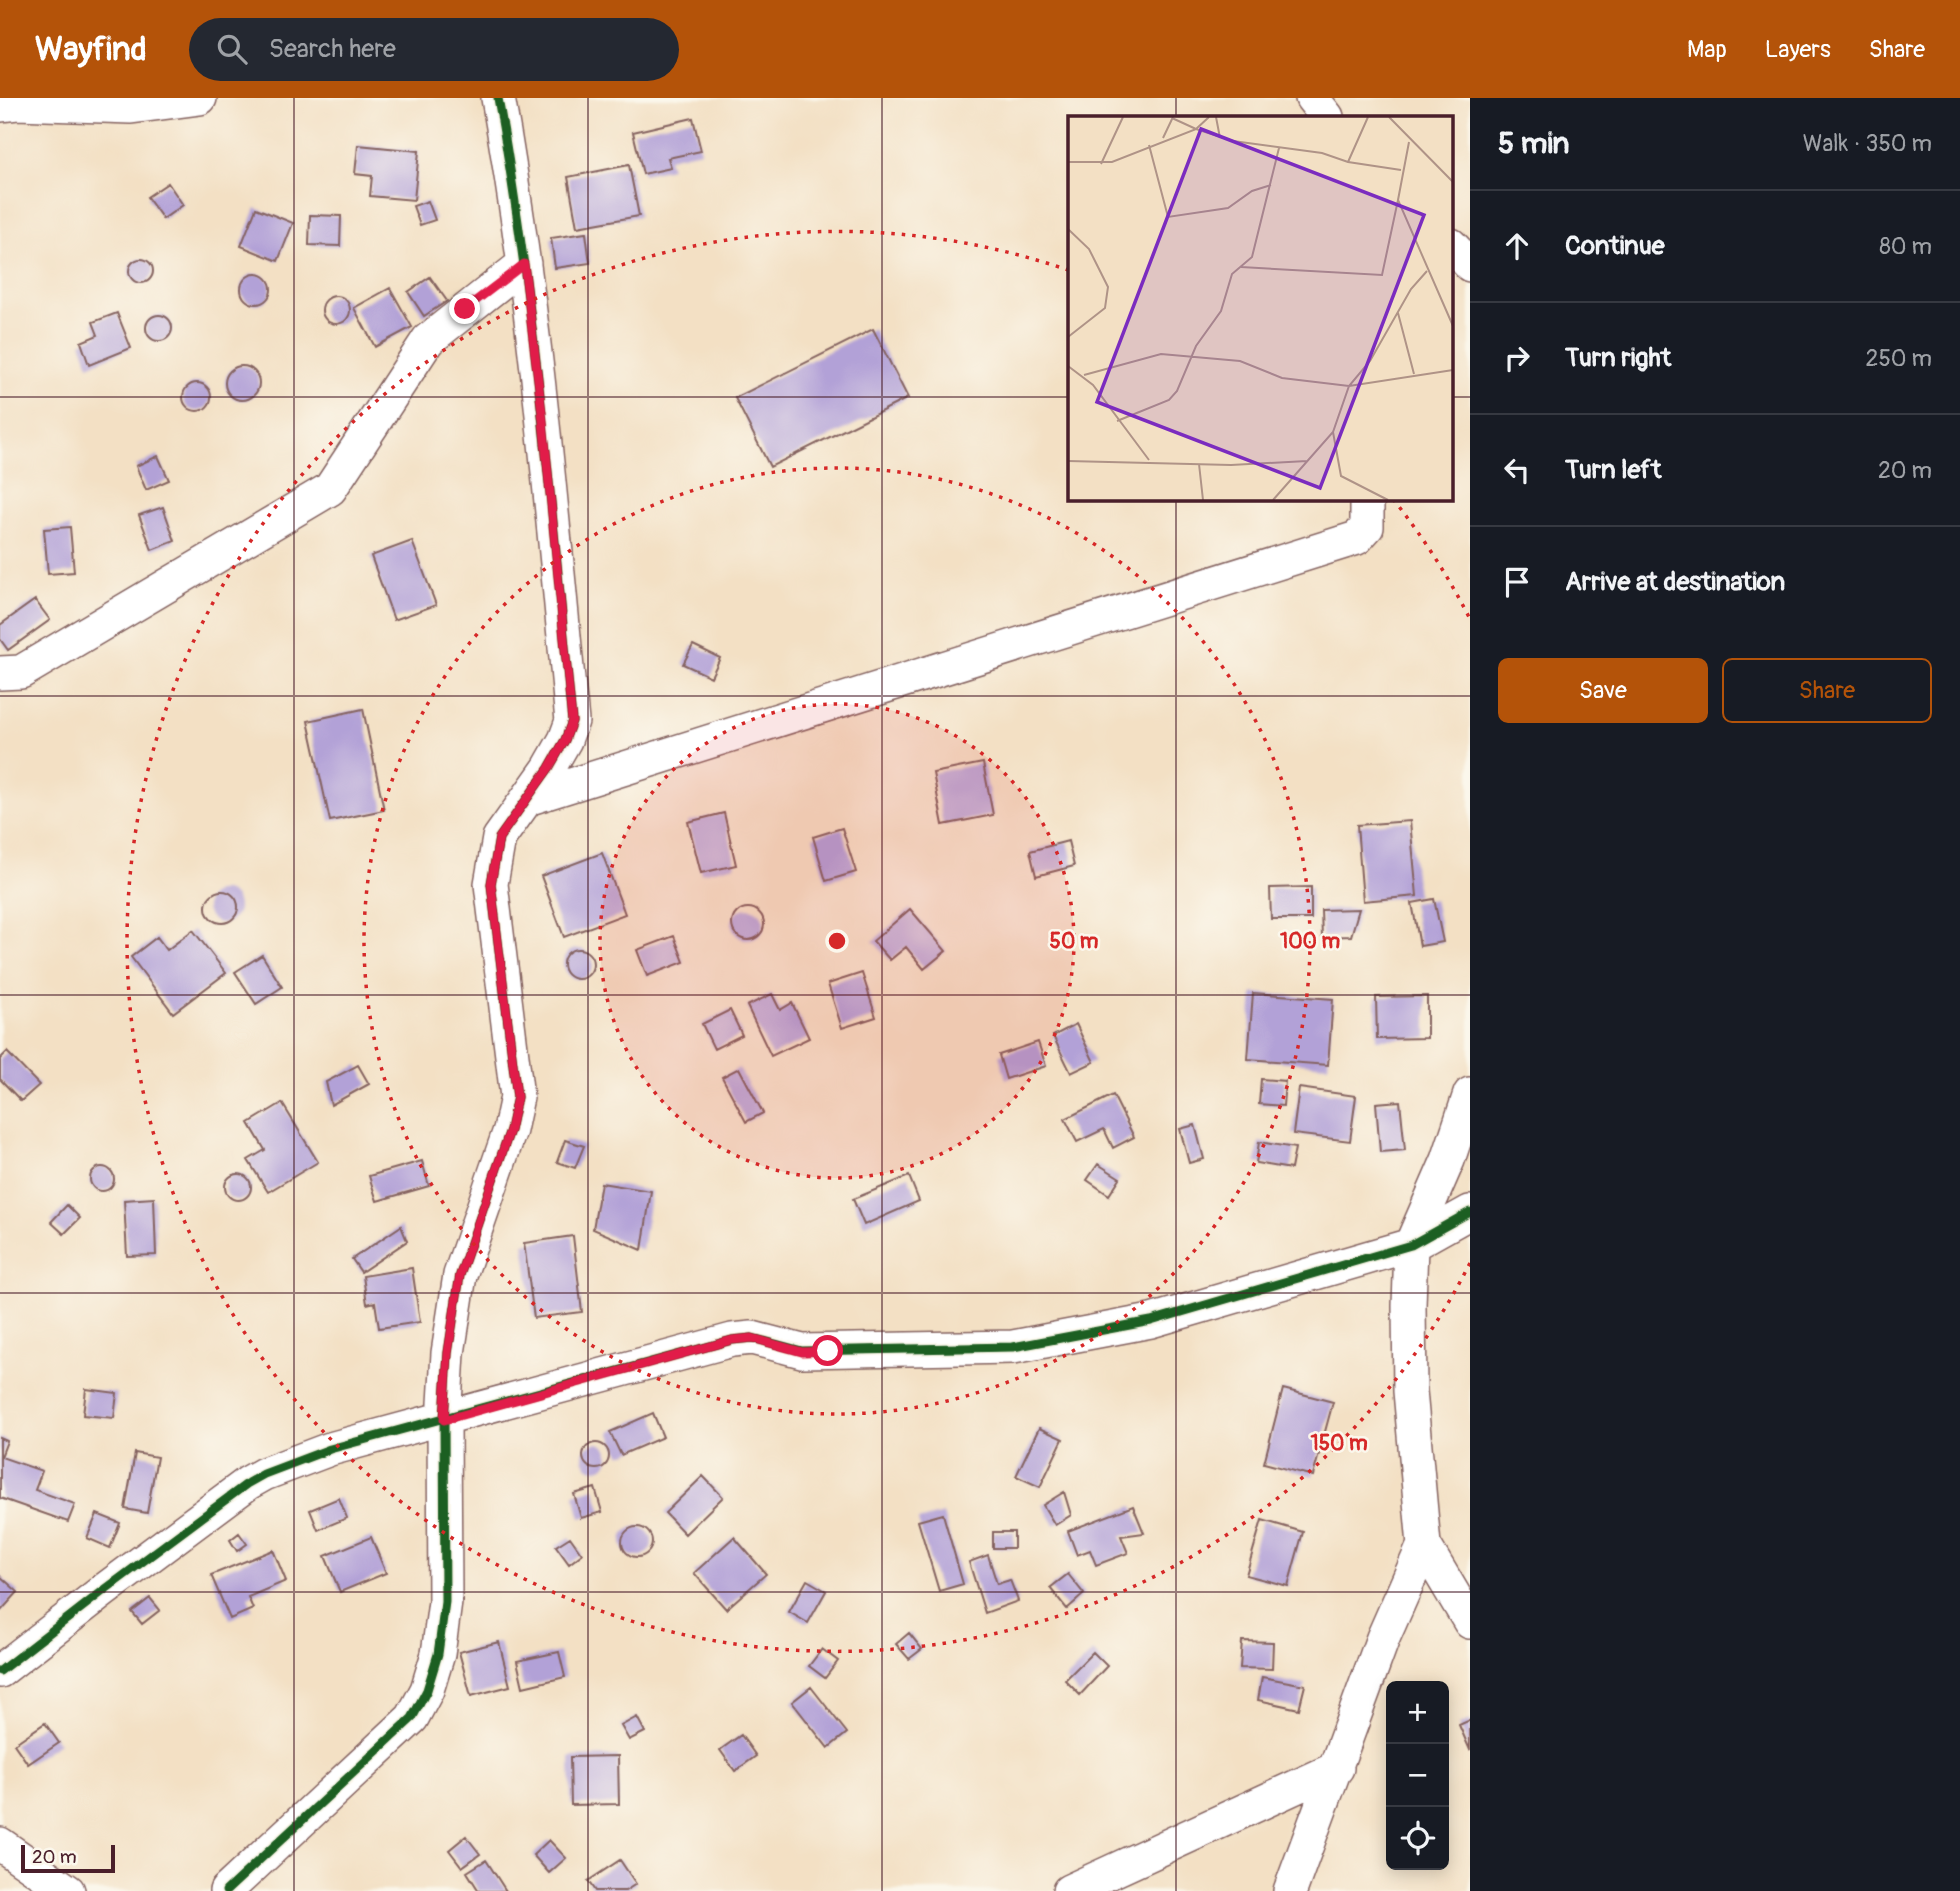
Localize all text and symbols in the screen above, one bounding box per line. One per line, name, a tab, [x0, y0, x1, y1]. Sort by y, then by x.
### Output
search box	[189, 18, 679, 81]
text: Wayfind	[35, 29, 147, 70]
icon: search	[213, 30, 251, 68]
text: Search here	[269, 33, 396, 65]
text: Map	[1687, 35, 1727, 64]
text: Layers	[1765, 35, 1831, 64]
text: Share	[1869, 35, 1925, 64]
inset map	[1068, 116, 1452, 500]
text: 5 min	[1498, 125, 1569, 162]
text: Walk · 350 m	[1803, 129, 1932, 158]
icon: ahead	[1498, 227, 1536, 265]
text: Continue	[1565, 230, 1665, 262]
text: 80 m	[1879, 232, 1932, 261]
route end	[449, 293, 480, 324]
icon: right	[1498, 339, 1536, 377]
text: Turn right	[1565, 342, 1671, 374]
text: 250 m	[1866, 344, 1932, 373]
icon: left	[1498, 451, 1536, 489]
text: Turn left	[1565, 454, 1661, 486]
text: 20 m	[1878, 456, 1932, 485]
icon: arrive	[1498, 563, 1536, 601]
text: Arrive at destination	[1565, 566, 1785, 598]
button: Save	[1498, 658, 1708, 723]
button: Share	[1722, 658, 1932, 723]
text: 50 m	[1050, 928, 1099, 955]
text: 100 m	[1280, 928, 1340, 955]
centre of rings	[825, 929, 849, 953]
route start	[812, 1335, 843, 1366]
text: 150 m	[1310, 1430, 1368, 1457]
map controls	[1386, 1681, 1449, 1870]
button: +	[1386, 1681, 1449, 1744]
button: −	[1386, 1744, 1449, 1807]
button: locate	[1386, 1807, 1449, 1870]
scale bar	[21, 1842, 116, 1874]
text: 20 m	[32, 1845, 77, 1869]

